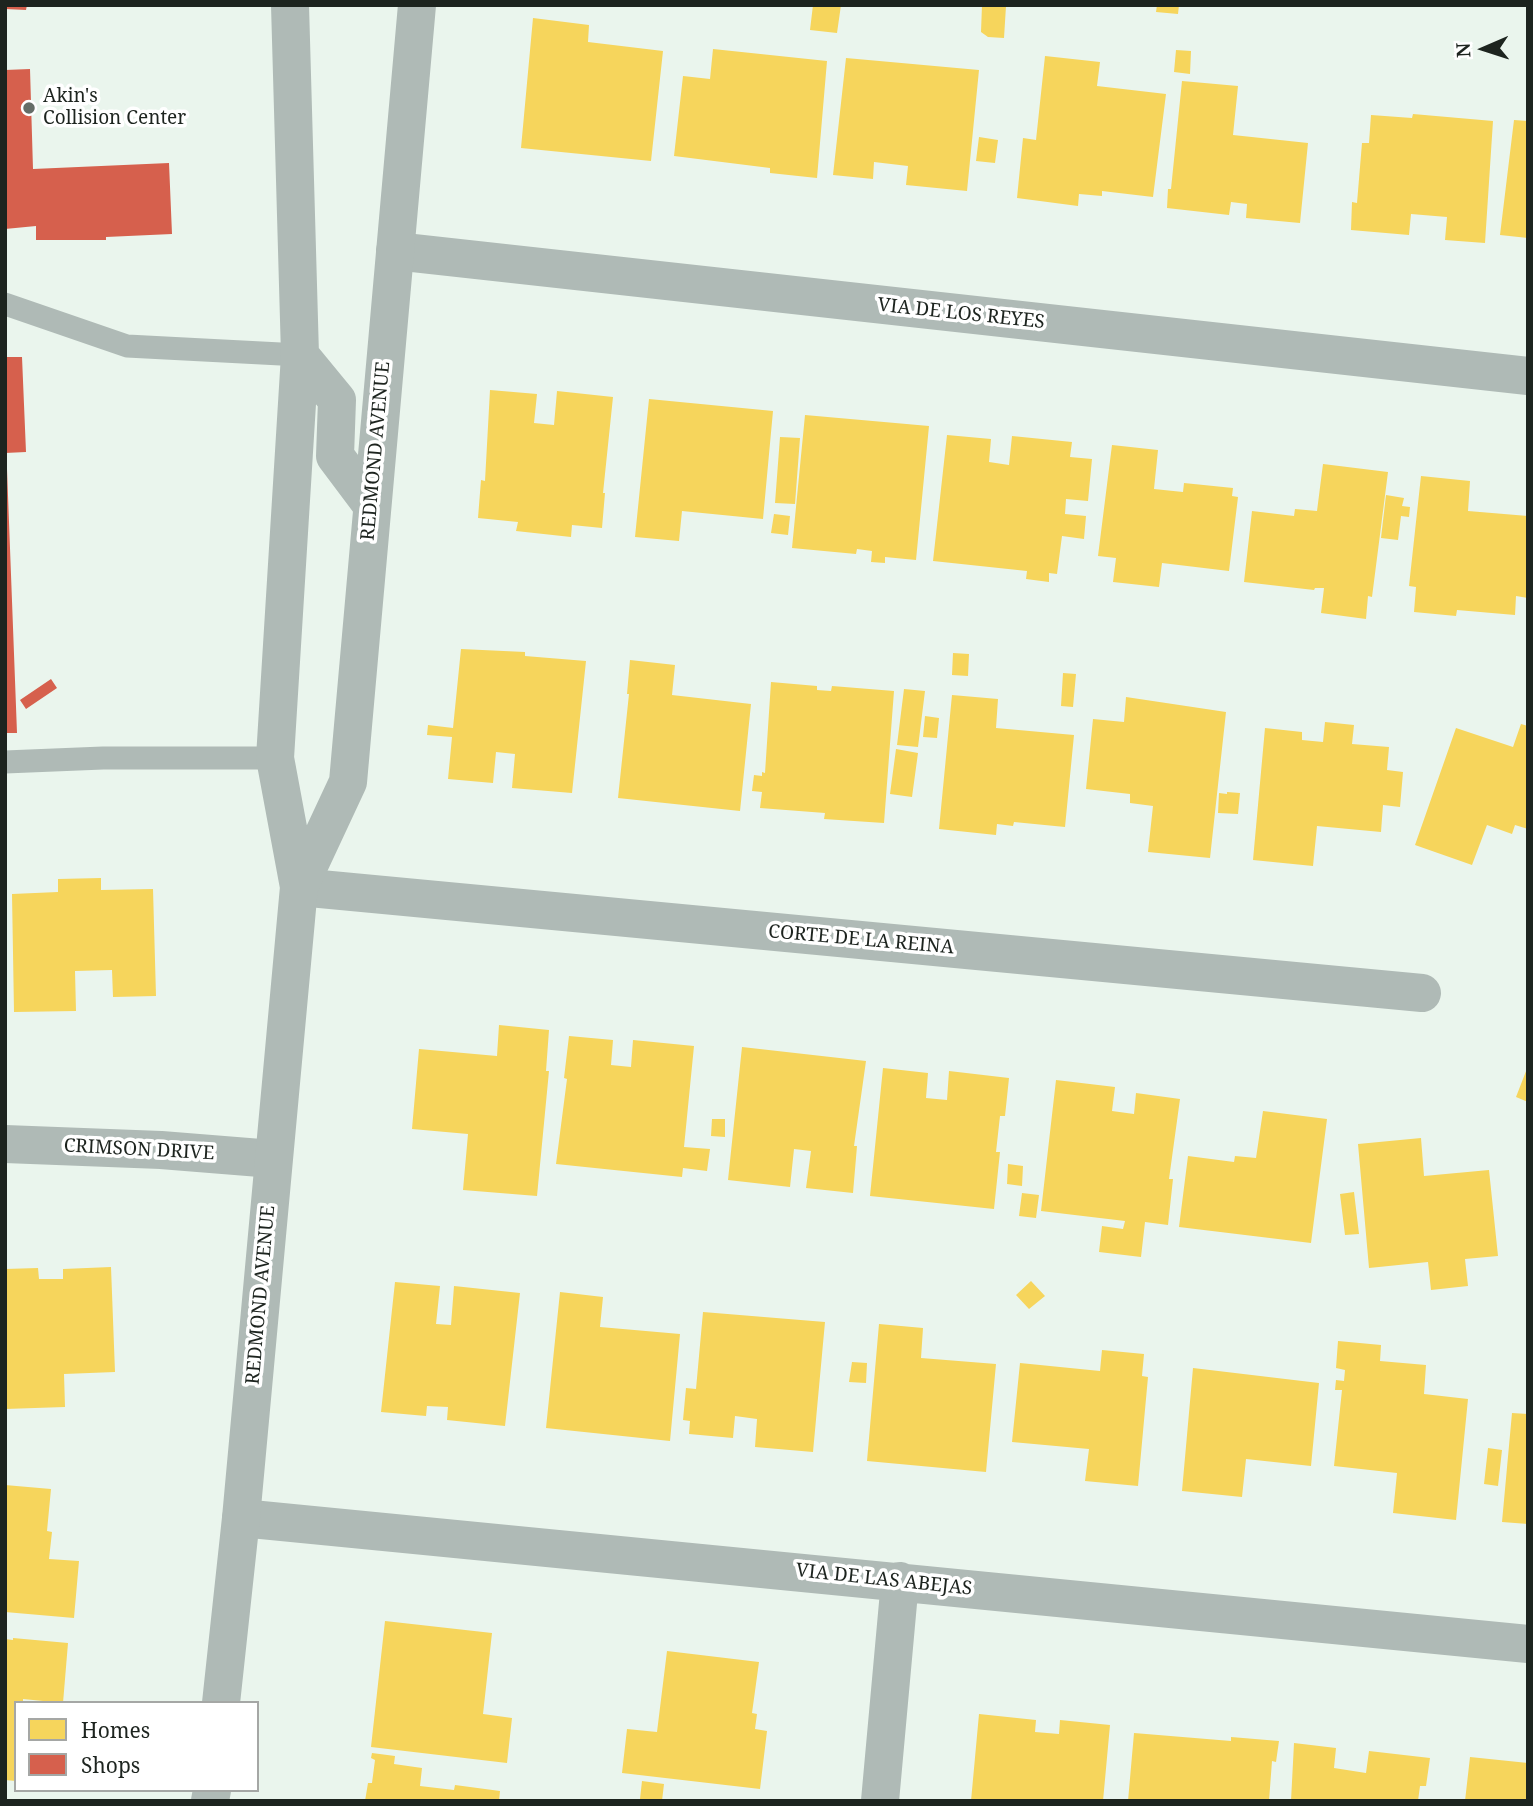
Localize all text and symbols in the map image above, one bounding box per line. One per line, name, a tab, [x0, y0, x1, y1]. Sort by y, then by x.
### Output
north arrow	[1449, 14, 1519, 84]
text: N	[1450, 42, 1476, 58]
place label: Akin's Collision Center	[43, 86, 186, 130]
marker: Akin's Collision Center	[21, 100, 37, 116]
street label: VIA DE LOS REYES	[876, 294, 1046, 334]
street label: REDMOND AVENUE	[357, 360, 395, 542]
street label: CORTE DE LA REINA	[767, 921, 955, 959]
street label: CRIMSON DRIVE	[63, 1135, 215, 1165]
street label: REDMOND AVENUE	[242, 1204, 280, 1386]
street label: VIA DE LAS ABEJAS	[795, 1559, 973, 1601]
legend	[14, 1701, 259, 1792]
text: Homes	[81, 1716, 150, 1744]
text: Shops	[81, 1751, 140, 1779]

